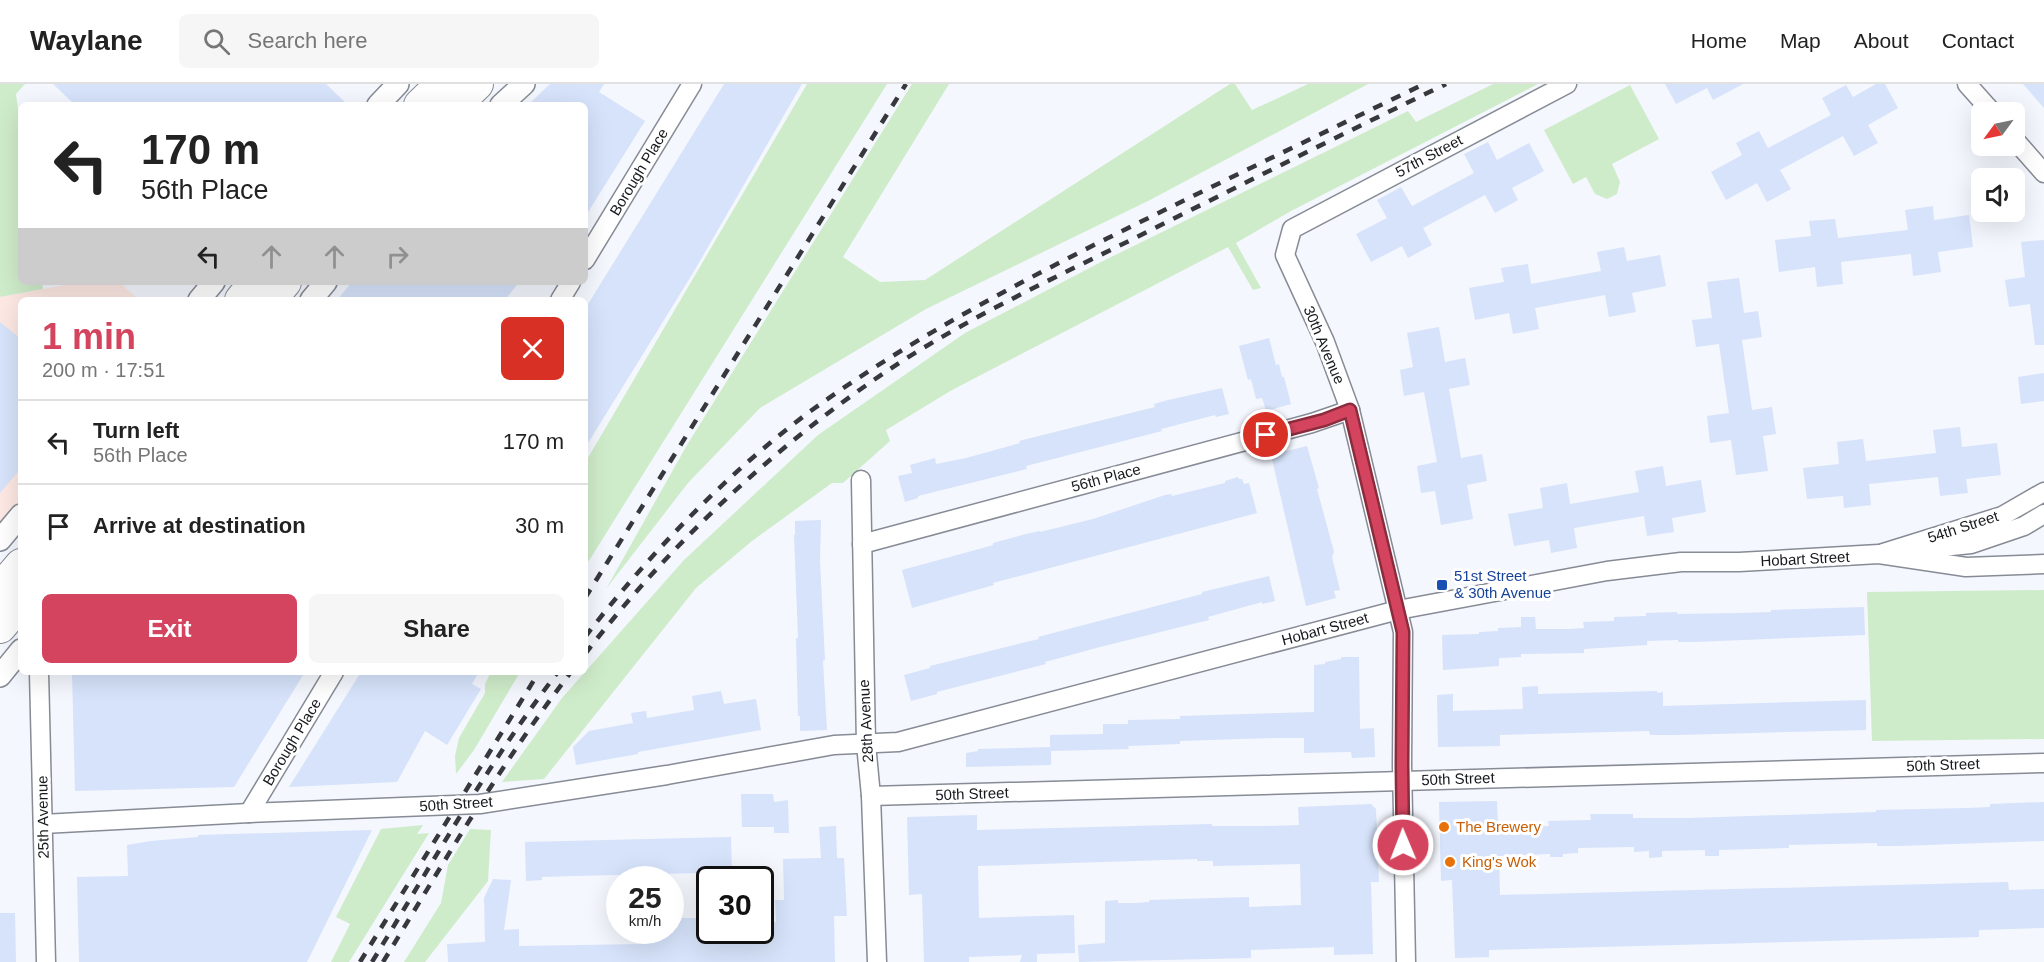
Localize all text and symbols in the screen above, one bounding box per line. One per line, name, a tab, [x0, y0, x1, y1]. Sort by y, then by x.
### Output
search box	[179, 14, 599, 68]
text: Waylane	[30, 25, 143, 56]
icon: search	[200, 25, 233, 58]
text: Search here	[248, 28, 367, 53]
text: Home	[1691, 29, 1747, 52]
text: Map	[1780, 29, 1821, 52]
text: About	[1854, 29, 1909, 52]
text: Contact	[1942, 29, 2014, 52]
north arrow	[1971, 102, 2025, 156]
map controls	[1971, 102, 2025, 222]
street label: Borough Place	[606, 125, 671, 218]
icon: left	[42, 126, 120, 204]
text: 170 m	[141, 126, 260, 173]
street label: 57th Street	[1392, 130, 1466, 180]
button: sound	[1971, 168, 2025, 222]
text: 56th Place	[141, 175, 269, 205]
icon: left	[192, 240, 225, 273]
icon: ahead	[255, 240, 288, 273]
icon: ahead	[318, 240, 351, 273]
icon: right	[381, 240, 414, 273]
street label: 30th Avenue	[1300, 303, 1349, 386]
text: 1 min	[42, 316, 136, 357]
button: close	[501, 317, 564, 380]
text: 200 m · 17:51	[42, 359, 165, 381]
pin	[1240, 409, 1291, 460]
text: Turn left	[93, 418, 179, 443]
icon: arrive	[1249, 418, 1282, 451]
icon: left	[42, 426, 75, 459]
text: 170 m	[503, 429, 564, 454]
text: 56th Place	[93, 444, 188, 466]
street label: 56th Place	[1069, 460, 1142, 495]
street label: 54th Street	[1925, 507, 2001, 546]
icon: arrive	[42, 510, 75, 543]
text: Arrive at destination	[93, 513, 306, 538]
text: 30 m	[515, 513, 564, 538]
street label: Hobart Street	[1760, 548, 1851, 569]
place label: 51st Street & 30th Avenue	[1454, 567, 1551, 601]
marker: 51st Street & 30th Avenue	[1435, 578, 1449, 592]
button: Exit	[42, 594, 297, 663]
button: Share	[309, 594, 564, 663]
street label: Hobart Street	[1280, 609, 1371, 648]
street label: 28th Avenue	[855, 679, 876, 763]
street label: Borough Place	[259, 695, 324, 788]
street label: 50th Street	[1906, 755, 1981, 774]
street label: 50th Street	[1421, 769, 1496, 788]
street label: 25th Avenue	[33, 775, 52, 859]
street label: 50th Street	[935, 784, 1010, 803]
street label: 50th Street	[419, 792, 494, 815]
position arrow	[1371, 813, 1435, 877]
place label: The Brewery	[1456, 818, 1542, 835]
marker: The Brewery	[1437, 820, 1451, 834]
place label: King's Wok	[1462, 853, 1537, 870]
marker: King's Wok	[1443, 855, 1457, 869]
speed limit sign: 30	[696, 866, 774, 944]
text: 25	[628, 881, 662, 914]
text: km/h	[629, 912, 661, 929]

